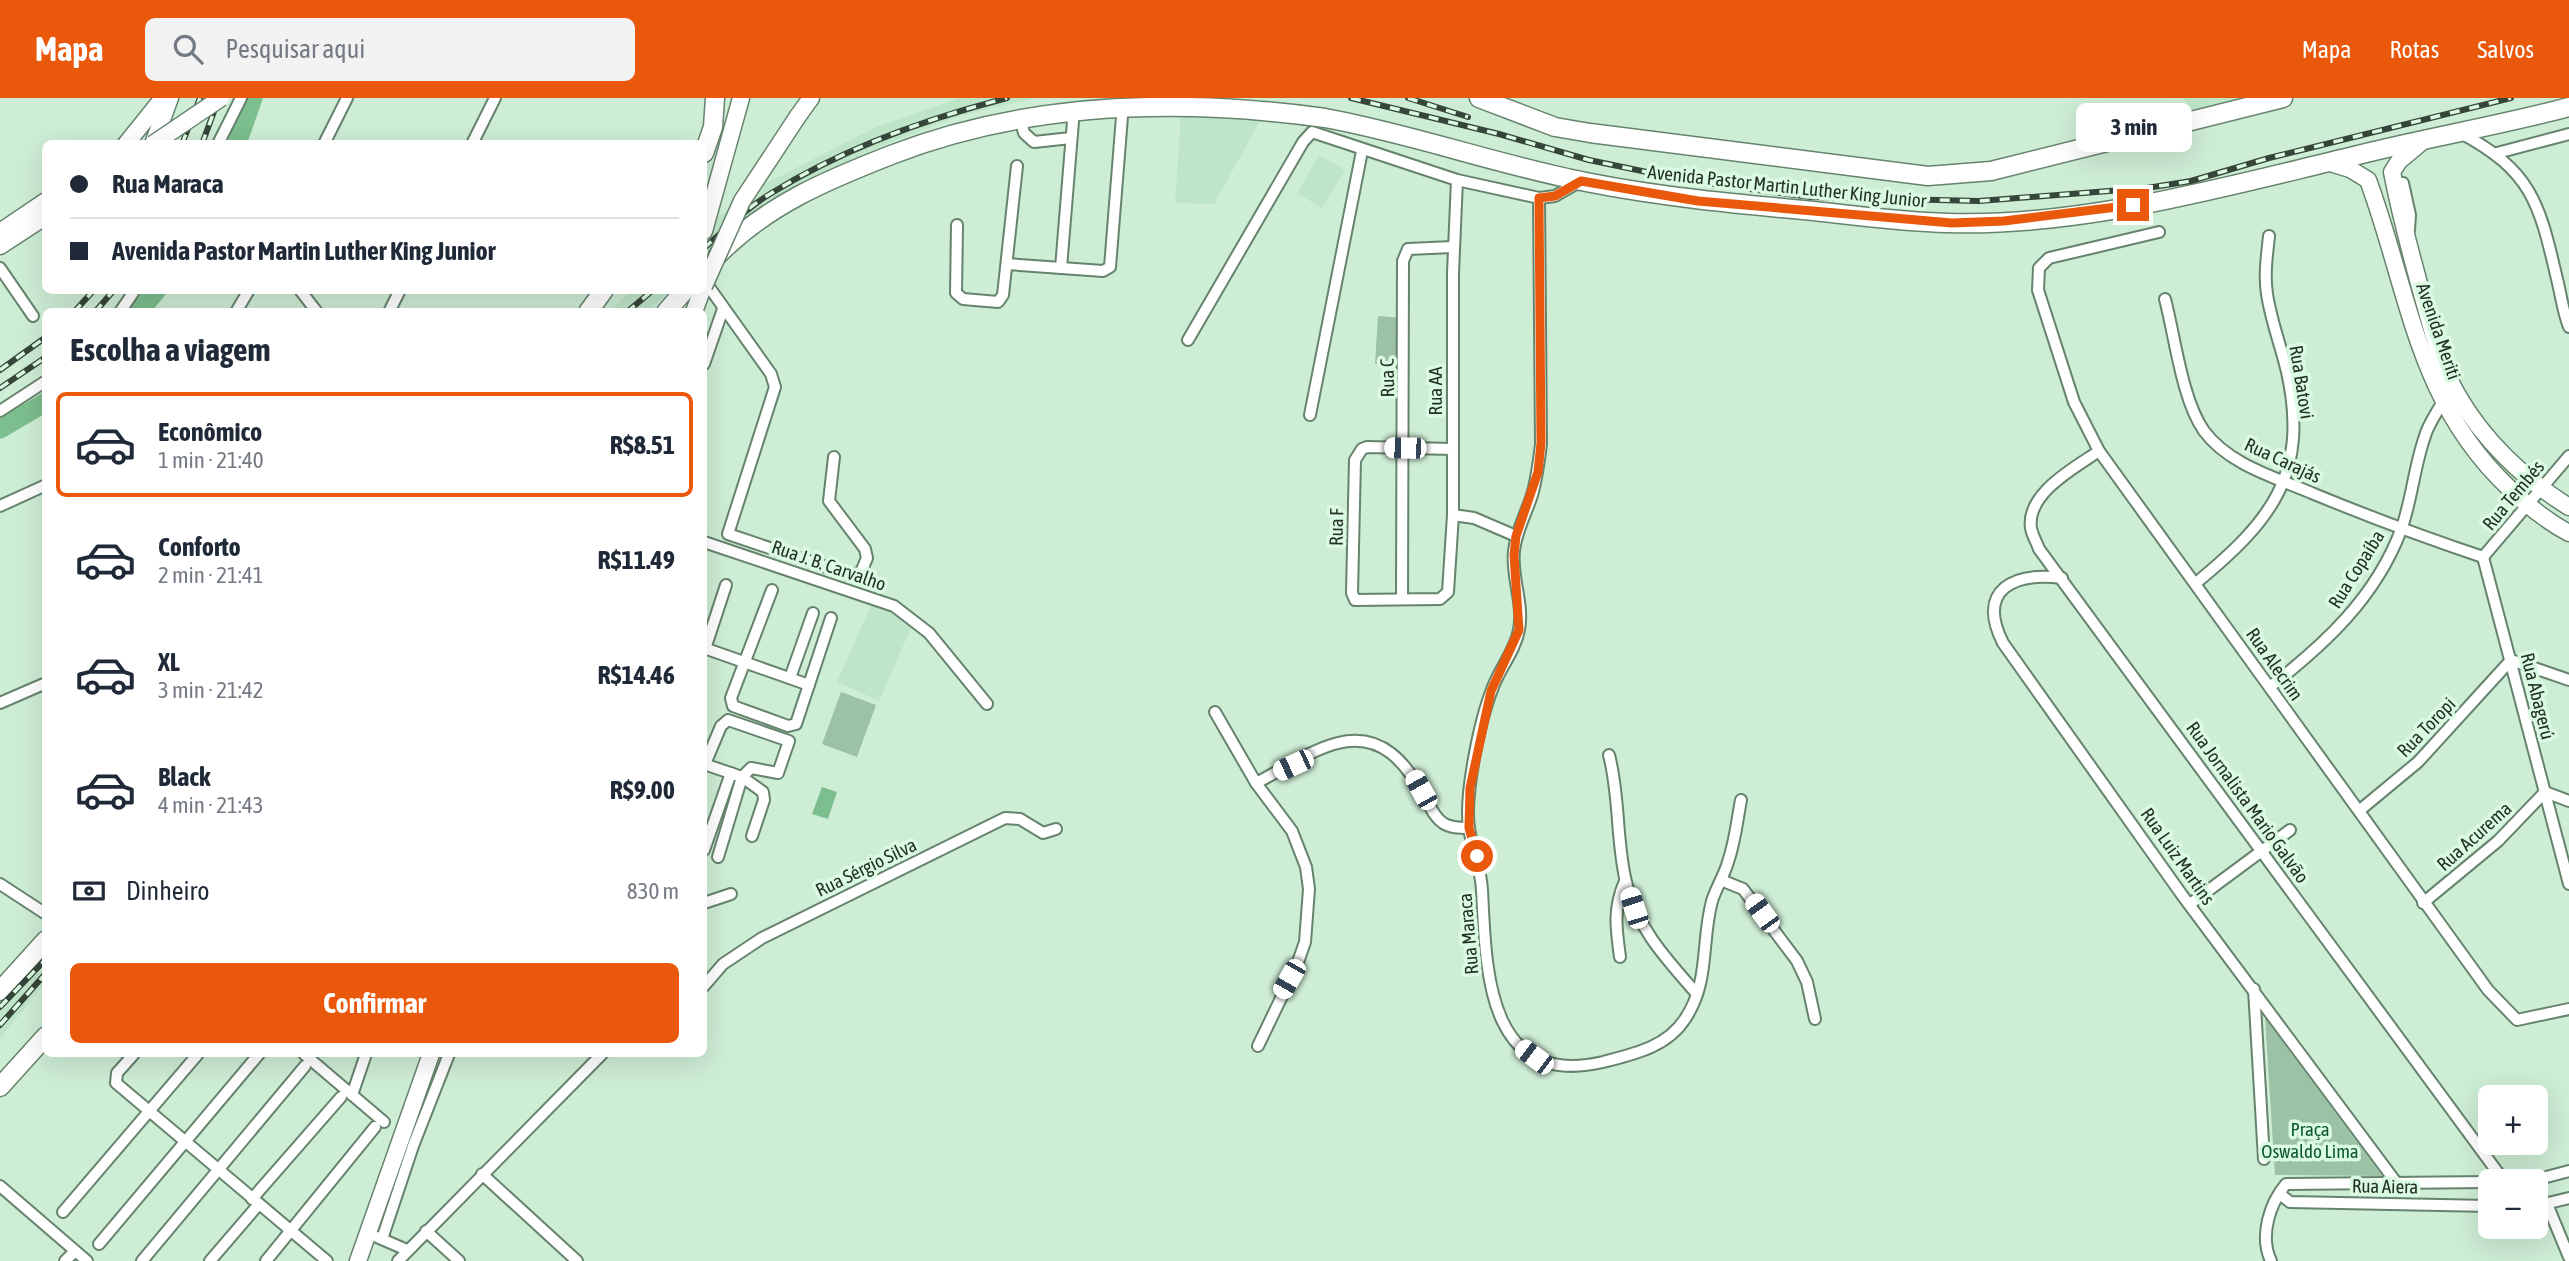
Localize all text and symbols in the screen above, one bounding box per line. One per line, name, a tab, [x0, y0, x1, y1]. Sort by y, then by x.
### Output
search box	[145, 18, 635, 81]
text: Mapa	[35, 30, 103, 68]
icon: search	[169, 30, 207, 68]
text: Pesquisar aqui	[225, 34, 365, 64]
text: Mapa	[2302, 36, 2351, 63]
text: Rotas	[2389, 36, 2439, 63]
text: Salvos	[2477, 36, 2534, 63]
callout: 3 min	[2075, 104, 2191, 153]
text: 3 min	[2111, 114, 2157, 140]
street label: Avenida Pastor Martin Luther King Junior	[1647, 160, 1928, 212]
text: Rua Maraca	[112, 169, 224, 199]
route end	[2117, 189, 2149, 221]
text: Avenida Pastor Martin Luther King Junior	[112, 236, 495, 266]
street label: Avenida Meriti	[2412, 280, 2466, 382]
text: Escolha a viagem	[70, 331, 270, 368]
street label: Rua Batovi	[2285, 344, 2319, 420]
street label: Rua C	[1376, 358, 1398, 398]
street label: Rua AA	[1424, 366, 1446, 415]
icon: car	[74, 413, 137, 476]
text: Econômico	[158, 417, 262, 447]
text: R$8.51	[610, 430, 675, 460]
street label: Rua Carajás	[2241, 433, 2325, 487]
car	[1384, 437, 1427, 459]
text: 1 min · 21:40	[158, 447, 264, 473]
street label: Rua Tembés	[2478, 456, 2549, 534]
street label: Rua F	[1325, 508, 1347, 546]
street label: Rua Copaíba	[2323, 526, 2389, 612]
icon: car	[74, 528, 137, 591]
text: Conforto	[158, 532, 241, 562]
street label: Rua J. B. Carvalho	[769, 535, 889, 595]
text: R$11.49	[598, 545, 675, 575]
text: 2 min · 21:41	[158, 562, 264, 588]
street label: Rua Alecrim	[2242, 623, 2308, 705]
icon: car	[74, 643, 137, 706]
text: XL	[158, 647, 180, 677]
street label: Rua Abagerú	[2517, 650, 2559, 742]
text: R$14.46	[598, 660, 675, 690]
text: 3 min · 21:42	[158, 677, 264, 703]
street label: Rua Toropi	[2392, 693, 2460, 761]
street label: Rua Jornalista Mario Galvão	[2182, 717, 2314, 887]
car	[1270, 747, 1317, 783]
icon: car	[74, 758, 137, 821]
text: Black	[158, 762, 210, 792]
car	[1402, 767, 1441, 813]
text: R$9.00	[610, 775, 675, 805]
text: 4 min · 21:43	[158, 792, 264, 818]
street label: Rua Acurema	[2432, 797, 2516, 875]
street label: Rua Luiz Martins	[2137, 803, 2220, 909]
street label: Rua Sérgio Silva	[812, 833, 920, 901]
route start	[1461, 840, 1493, 872]
icon: cash	[70, 872, 108, 910]
text: Dinheiro	[126, 876, 209, 906]
text: 830 m	[627, 878, 679, 904]
car	[1618, 885, 1651, 931]
car	[1742, 890, 1783, 936]
street label: Rua Maraca	[1453, 892, 1483, 976]
car	[1270, 956, 1309, 1002]
button: Confirmar	[70, 963, 679, 1043]
car	[1511, 1036, 1558, 1078]
map controls	[2478, 1085, 2548, 1239]
button: +	[2478, 1085, 2548, 1155]
park label: Praça Oswaldo Lima	[2261, 1118, 2359, 1162]
button: −	[2478, 1169, 2548, 1239]
street label: Rua Aiera	[2352, 1174, 2418, 1198]

